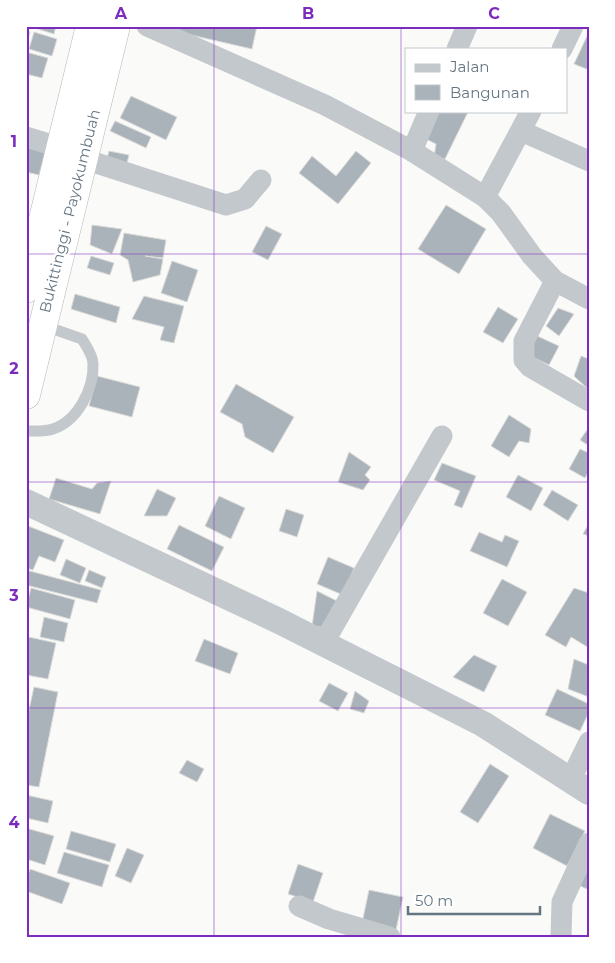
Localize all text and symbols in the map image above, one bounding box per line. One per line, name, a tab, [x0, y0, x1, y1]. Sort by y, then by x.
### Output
text: A	[114, 4, 128, 23]
text: B	[302, 4, 314, 23]
text: C	[488, 4, 500, 23]
legend	[405, 48, 568, 112]
text: Jalan	[449, 57, 489, 76]
text: Bangunan	[450, 83, 530, 102]
street label: Bukittinggi - Payokumbuah	[35, 107, 104, 315]
text: 1	[11, 132, 17, 151]
text: 2	[9, 359, 19, 378]
text: 3	[8, 586, 19, 605]
text: 4	[8, 813, 20, 832]
scale bar	[408, 883, 540, 915]
text: 50 m	[415, 891, 453, 910]

